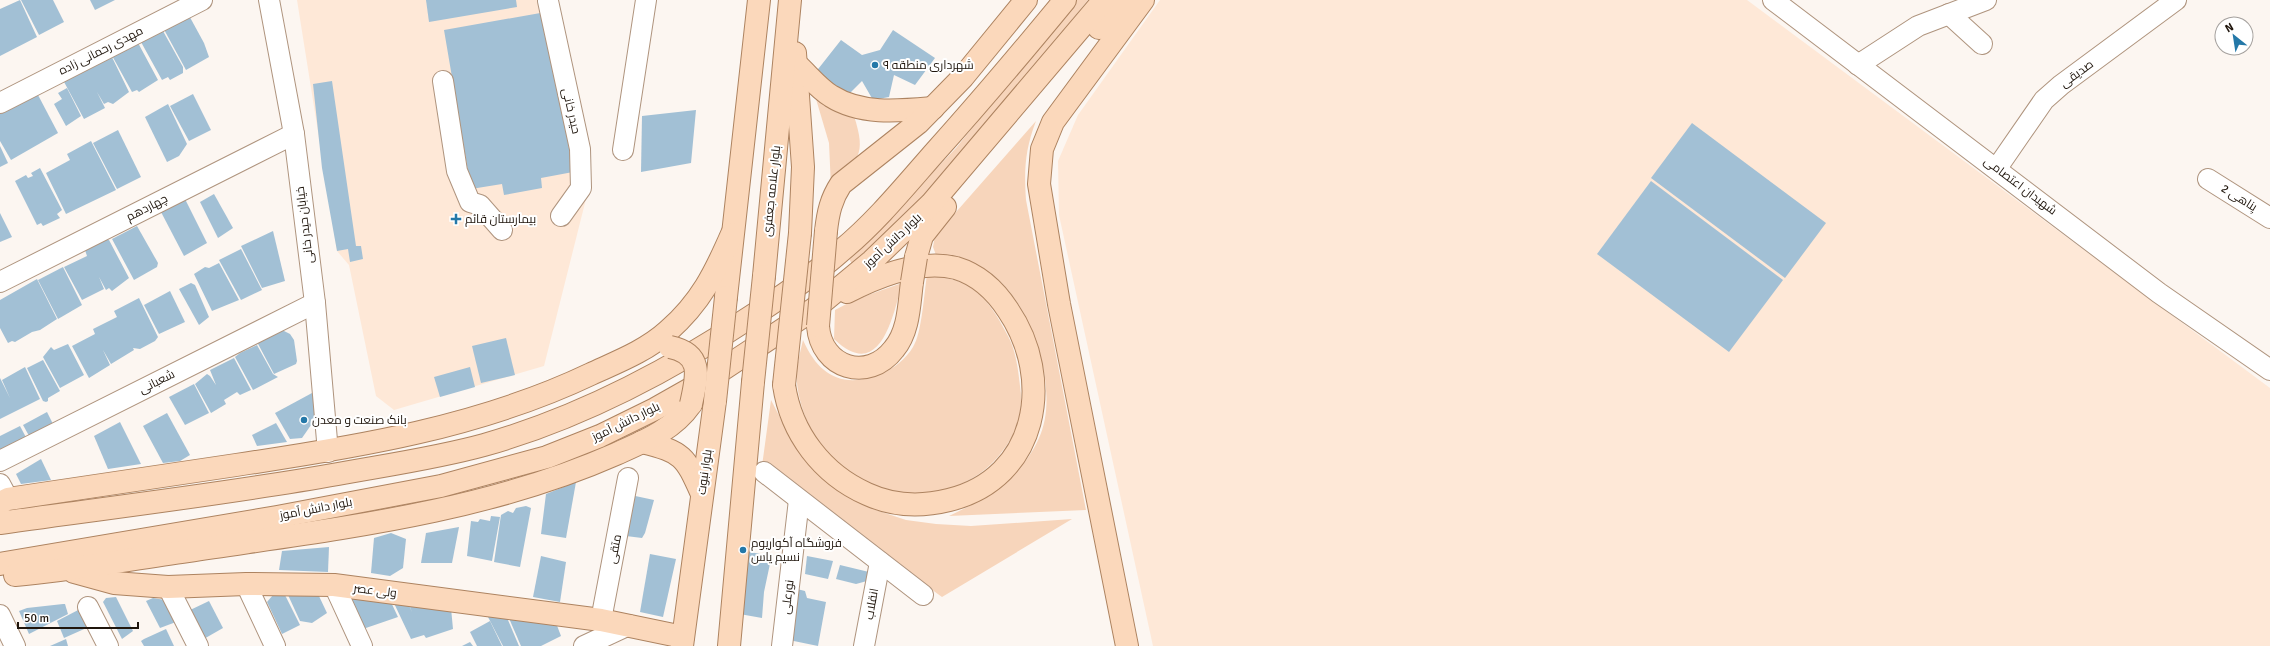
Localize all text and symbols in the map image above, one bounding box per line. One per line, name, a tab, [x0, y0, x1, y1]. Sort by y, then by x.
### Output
north arrow	[2214, 16, 2254, 56]
text: N	[2223, 20, 2236, 35]
street label: مهدی رحمانی زاده	[56, 23, 146, 79]
street label: صدیقی	[2057, 57, 2097, 91]
place label: شهرداری منطقه ۹	[883, 58, 974, 73]
marker: شهرداری منطقه ۹	[870, 60, 880, 70]
street label: حیدر خانی	[558, 87, 584, 135]
street label: بلوار علامه جعفری	[760, 145, 784, 237]
street label: شهیدان اعتصامی	[1981, 154, 2060, 218]
street label: پناهی 2	[2218, 181, 2260, 216]
street label: خیابان حیدر خانی	[293, 186, 317, 264]
street label: چهاردهم	[124, 191, 171, 226]
street label: بلوار دانش آموز	[860, 210, 925, 272]
place label: بیمارستان قائم	[465, 212, 536, 227]
marker: بیمارستان قائم	[450, 213, 462, 225]
street label: شعبانی	[136, 367, 178, 397]
street label: بلوار دانش آموز	[589, 399, 662, 445]
place label: بانک صنعت و معدن	[312, 413, 407, 428]
marker: بانک صنعت و معدن	[299, 415, 309, 425]
street label: بلوار نبوت	[694, 448, 716, 496]
street label: بلوار دانش آموز	[277, 495, 354, 524]
street label: متقی	[605, 533, 625, 565]
place label: فروشگاه آکواریوم نسیم یاس	[751, 536, 842, 565]
marker: فروشگاه آکواریوم نسیم یاس	[738, 545, 748, 555]
street label: نورعلی	[778, 579, 798, 615]
street label: ولی عصر	[351, 581, 398, 601]
street label: انقلاب	[862, 587, 882, 621]
scale bar	[18, 604, 138, 630]
text: 50 m	[24, 611, 49, 626]

